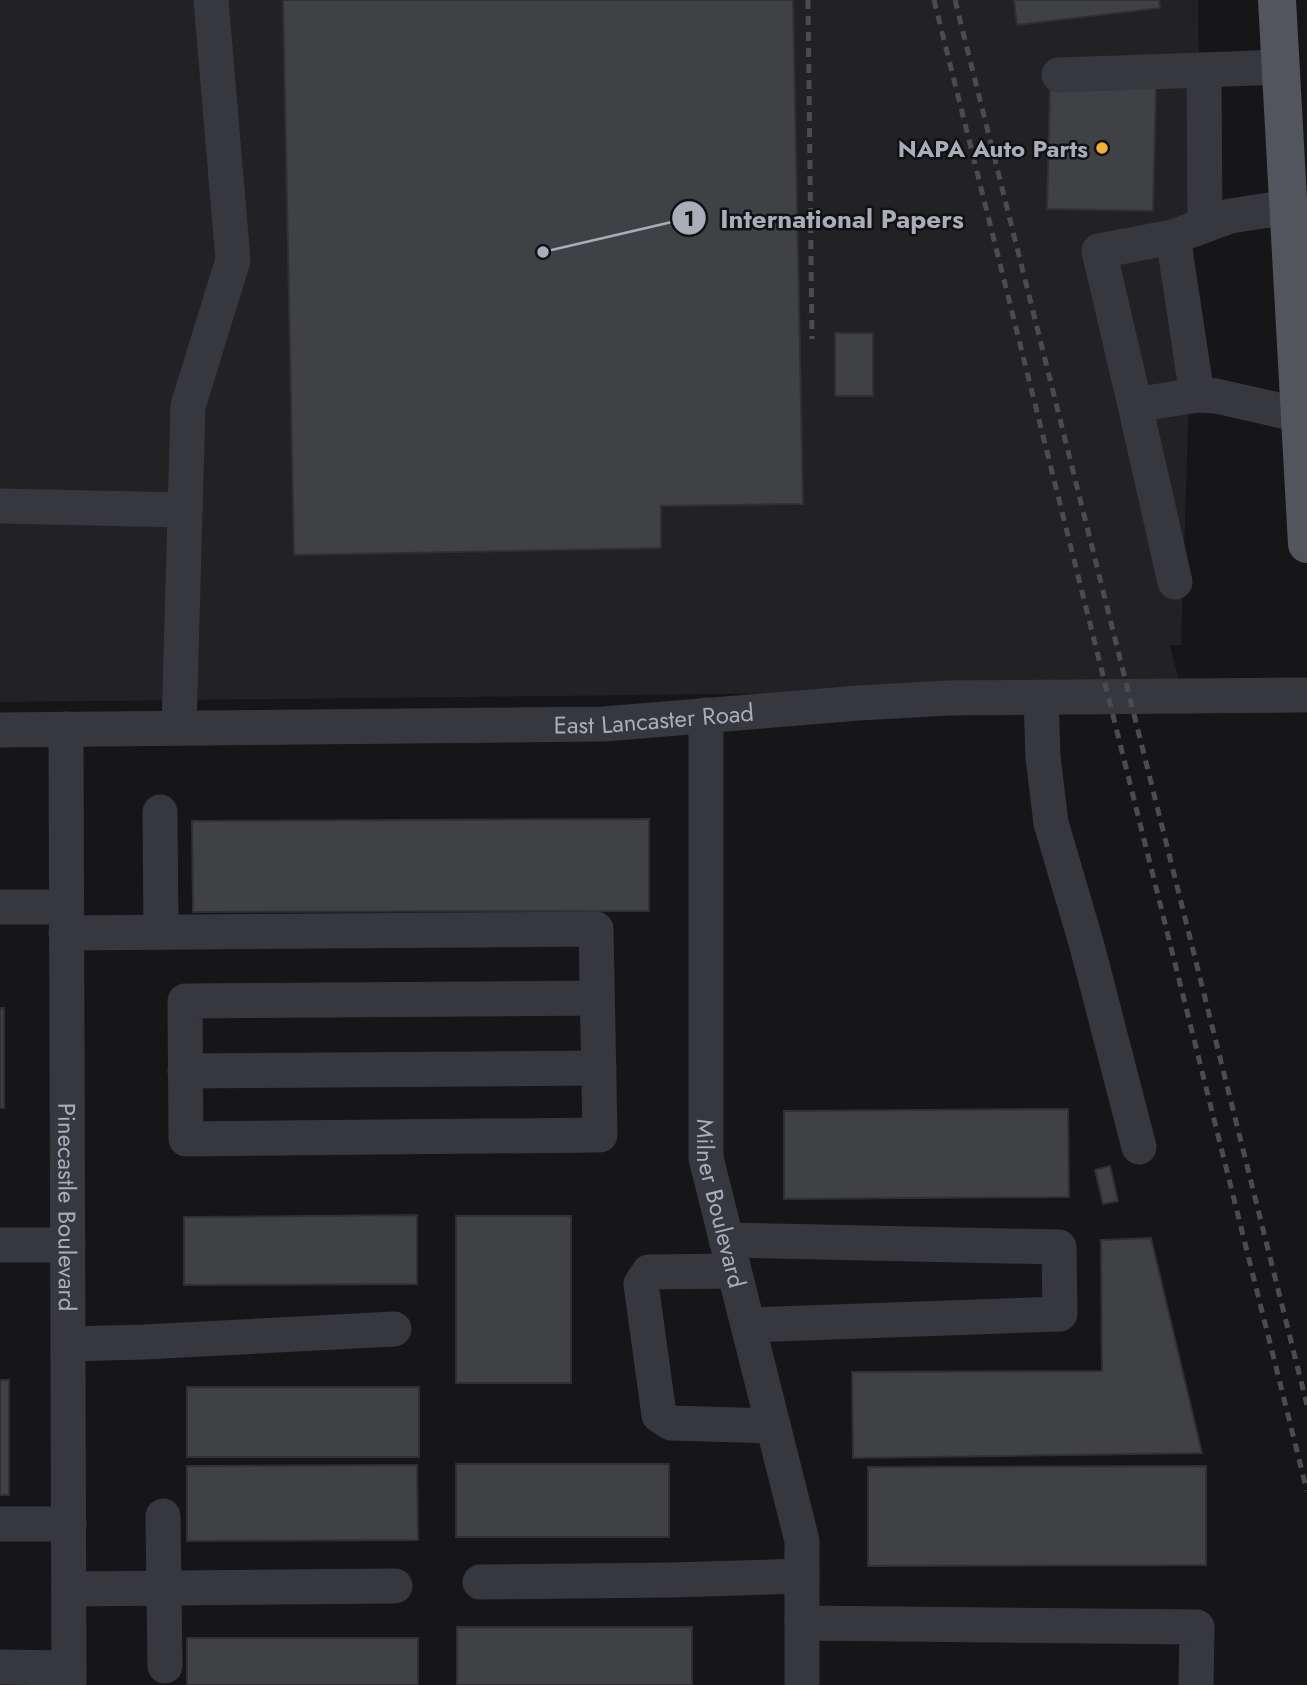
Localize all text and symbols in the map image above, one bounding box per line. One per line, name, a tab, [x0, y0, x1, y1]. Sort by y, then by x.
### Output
place label: NAPA Auto Parts	[898, 131, 1088, 166]
marker: NAPA Auto Parts	[1094, 140, 1110, 156]
callout: International Papers	[671, 195, 978, 242]
text: International Papers	[720, 200, 964, 238]
text: 1	[684, 204, 694, 234]
street label: East Lancaster Road	[554, 694, 755, 742]
street label: Pinecastle Boulevard	[50, 1103, 85, 1311]
street label: Milner Boulevard	[689, 1119, 755, 1291]

